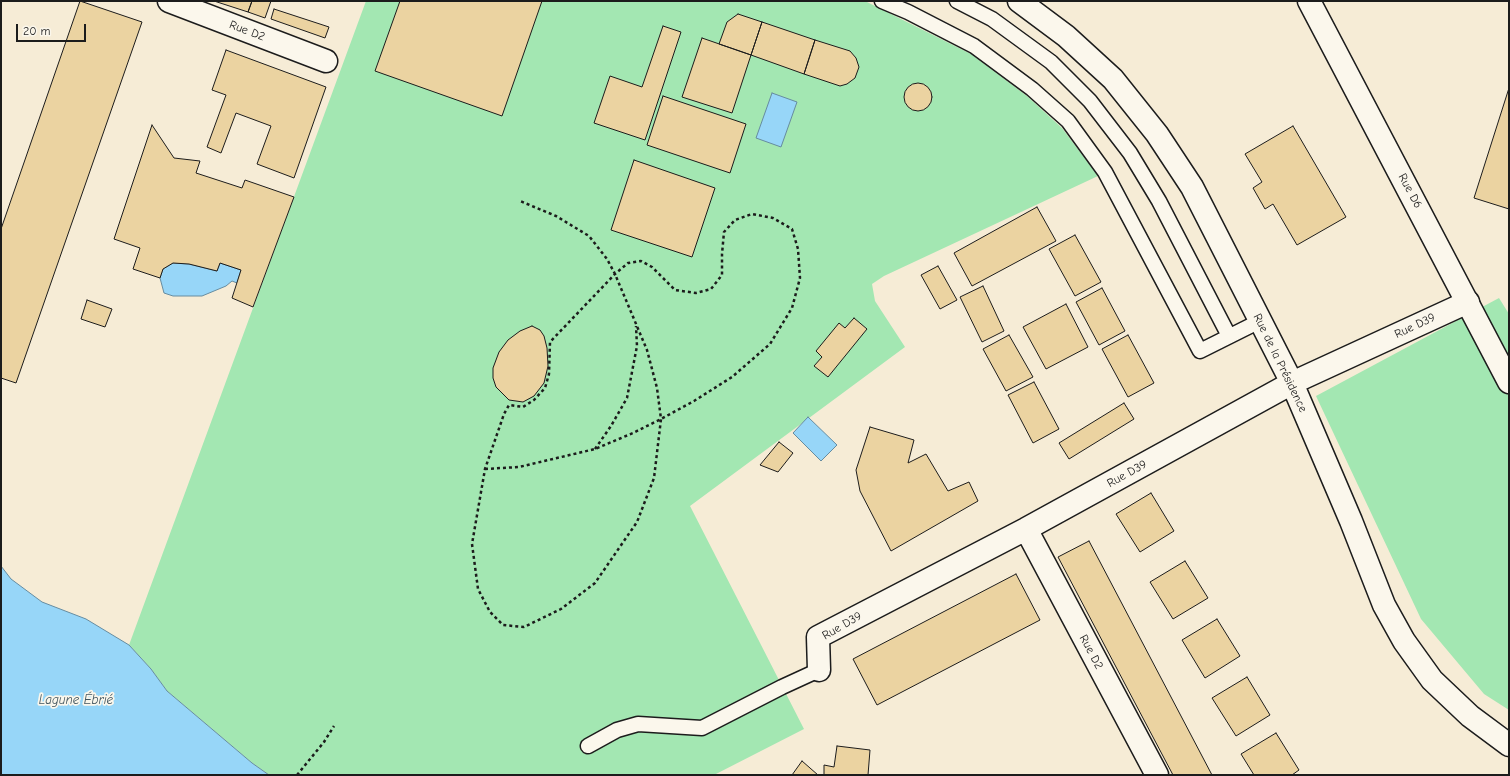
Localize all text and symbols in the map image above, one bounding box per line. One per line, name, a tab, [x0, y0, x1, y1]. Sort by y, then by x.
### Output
scale bar	[18, 16, 88, 42]
street label: Rue D2	[227, 18, 267, 44]
text: 20 m	[23, 24, 51, 38]
street label: Rue D6	[1395, 171, 1425, 211]
street label: Rue D39	[1392, 310, 1438, 342]
street label: Rue de la Présidence	[1250, 311, 1310, 415]
street label: Rue D39	[1105, 457, 1149, 491]
street label: Rue D39	[820, 609, 864, 643]
street label: Rue D2	[1076, 632, 1106, 672]
water label: Lagune Ébrié	[39, 692, 113, 708]

